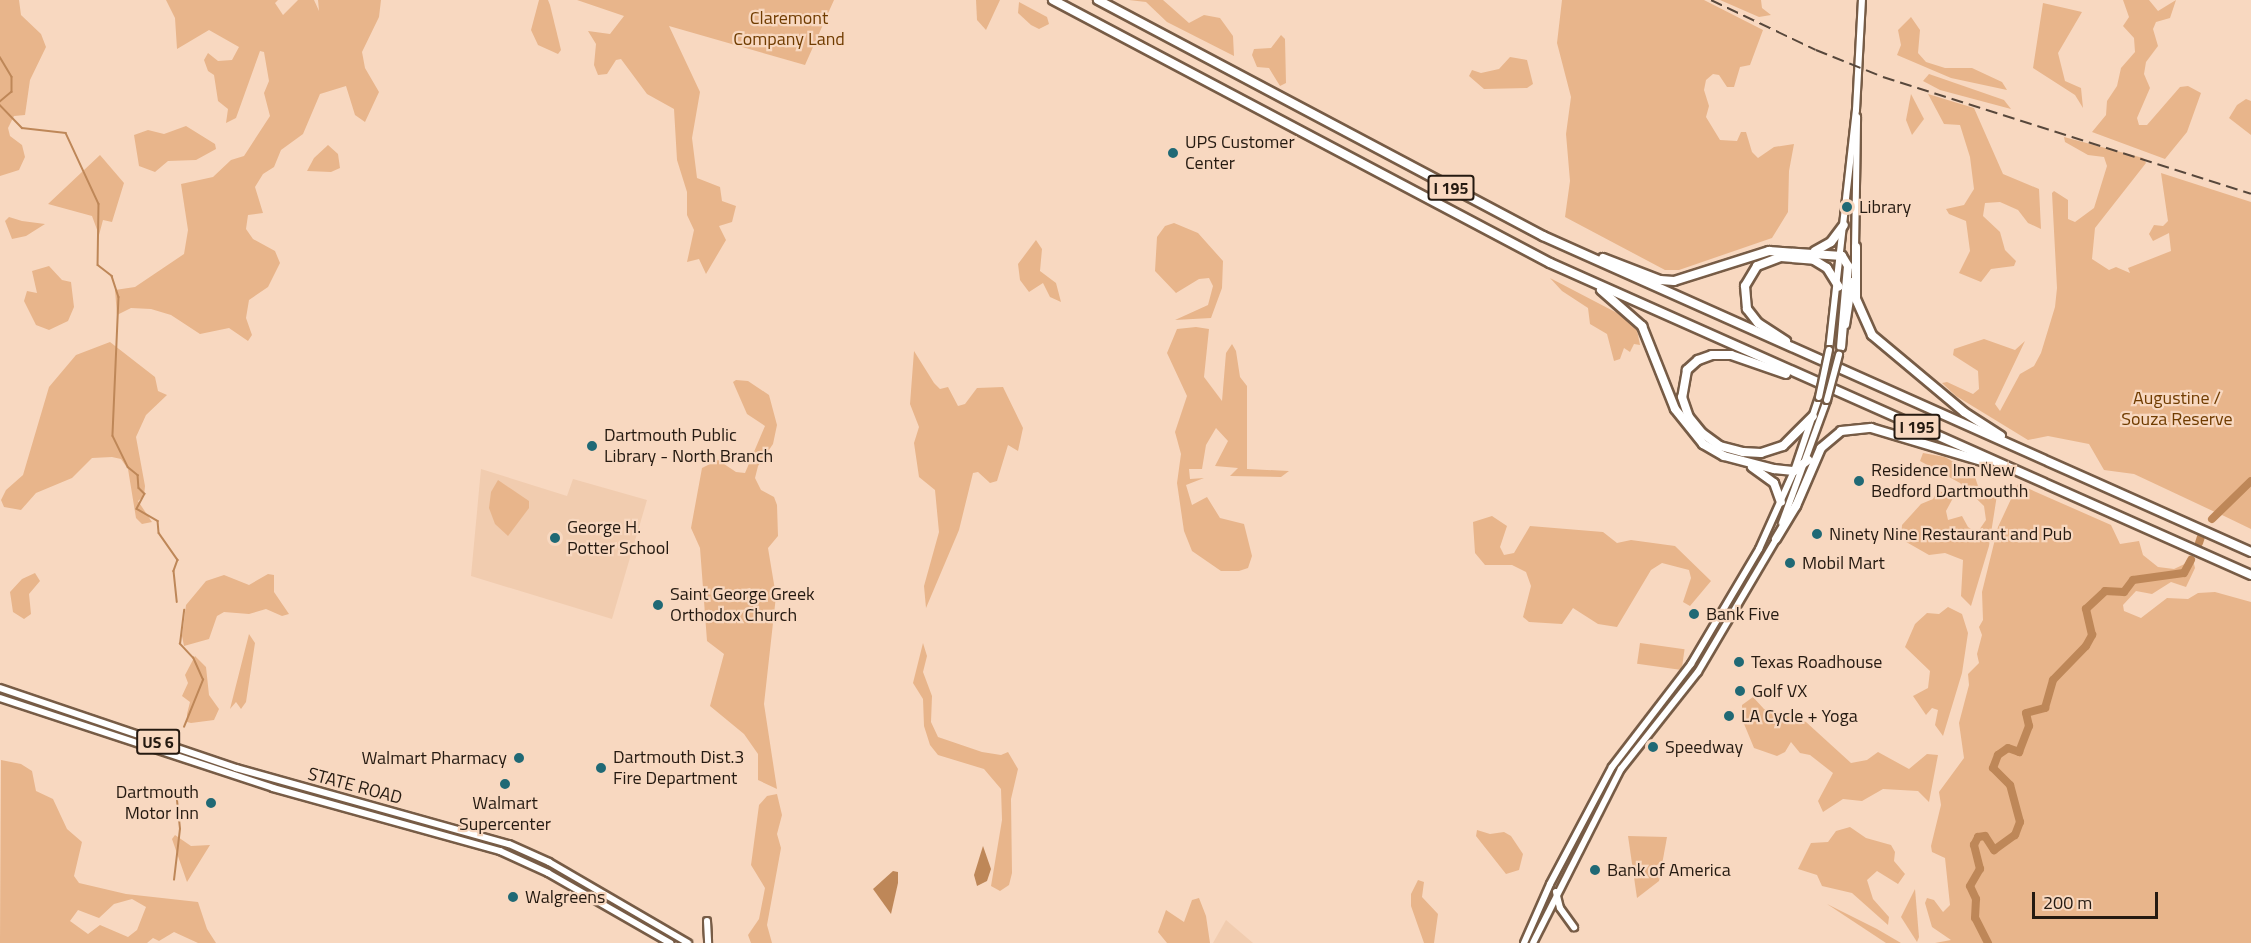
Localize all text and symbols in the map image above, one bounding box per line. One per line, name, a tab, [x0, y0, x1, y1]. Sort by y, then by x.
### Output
park label: Claremont Company Land	[733, 8, 845, 50]
place label: UPS Customer Center	[1185, 132, 1295, 174]
marker: UPS Customer Center	[1166, 146, 1180, 160]
road number: I 195	[1427, 175, 1475, 201]
place label: Library	[1859, 196, 1911, 218]
marker: Library	[1840, 200, 1854, 214]
park label: Augustine / Souza Reserve	[2121, 388, 2233, 430]
road number: I 195	[1893, 414, 1941, 440]
place label: Dartmouth Public Library - North Branch	[604, 425, 773, 468]
marker: Dartmouth Public Library - North Branch	[585, 439, 599, 453]
place label: Residence Inn New Bedford Dartmouthh	[1871, 460, 2028, 502]
marker: Residence Inn New Bedford Dartmouthh	[1852, 474, 1866, 488]
place label: George H. Potter School	[567, 517, 669, 560]
place label: Ninety Nine Restaurant and Pub	[1829, 523, 2072, 545]
marker: Ninety Nine Restaurant and Pub	[1810, 527, 1824, 541]
marker: George H. Potter School	[548, 531, 562, 545]
place label: Mobil Mart	[1802, 552, 1885, 574]
marker: Mobil Mart	[1783, 556, 1797, 570]
place label: Saint George Greek Orthodox Church	[670, 584, 815, 626]
marker: Saint George Greek Orthodox Church	[651, 598, 665, 612]
place label: Bank Five	[1706, 603, 1779, 625]
marker: Bank Five	[1687, 607, 1701, 621]
place label: Texas Roadhouse	[1751, 651, 1882, 673]
marker: Texas Roadhouse	[1732, 655, 1746, 669]
place label: Golf VX	[1752, 680, 1807, 702]
marker: Golf VX	[1733, 684, 1747, 698]
place label: LA Cycle + Yoga	[1741, 705, 1858, 727]
marker: LA Cycle + Yoga	[1722, 709, 1736, 723]
road number: US 6	[136, 729, 180, 755]
place label: Speedway	[1665, 736, 1743, 758]
marker: Speedway	[1646, 740, 1660, 754]
place label: Walmart Pharmacy	[361, 747, 507, 769]
place label: Dartmouth Dist.3 Fire Department	[613, 747, 744, 789]
marker: Walmart Pharmacy	[512, 751, 526, 765]
marker: Dartmouth Dist.3 Fire Department	[594, 761, 608, 775]
street label: STATE ROAD	[305, 763, 405, 809]
marker: Walmart Supercenter	[498, 777, 512, 791]
place label: Dartmouth Motor Inn	[116, 782, 199, 824]
place label: Walmart Supercenter	[459, 793, 551, 836]
marker: Dartmouth Motor Inn	[204, 796, 218, 810]
place label: Bank of America	[1607, 859, 1731, 881]
marker: Bank of America	[1588, 863, 1602, 877]
scale bar	[2035, 880, 2161, 918]
place label: Walgreens	[525, 886, 605, 908]
text: 200 m	[2043, 889, 2092, 916]
marker: Walgreens	[506, 890, 520, 904]

